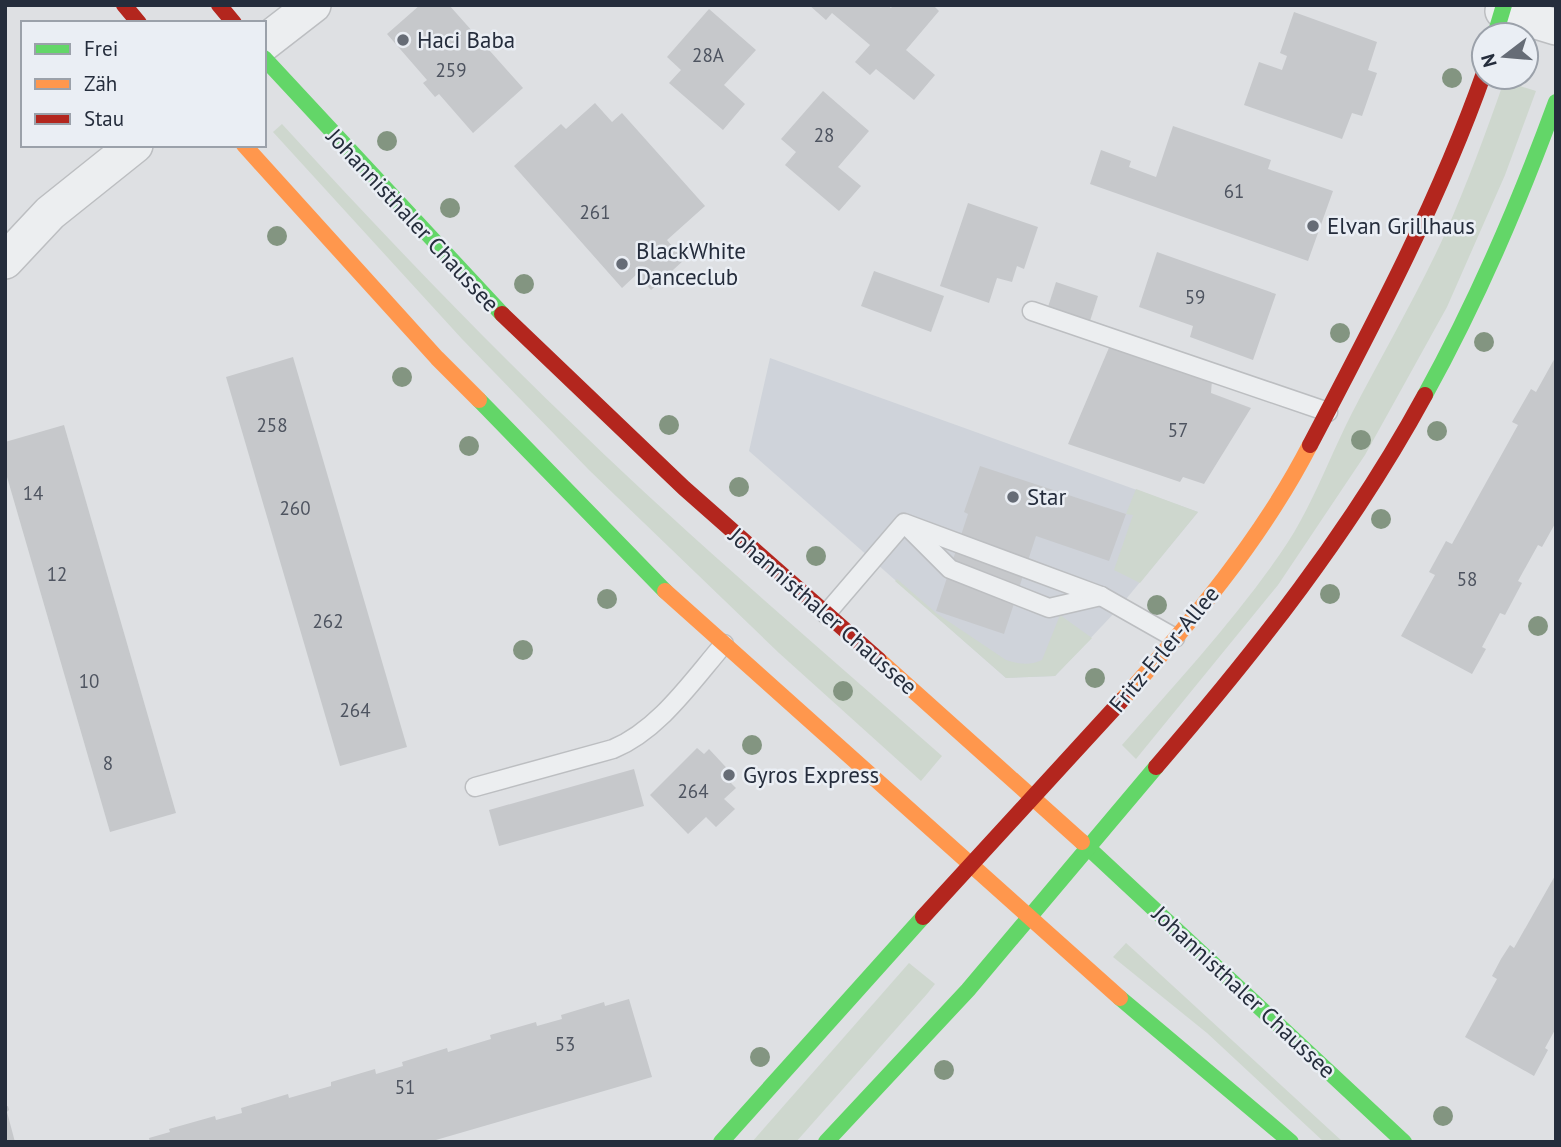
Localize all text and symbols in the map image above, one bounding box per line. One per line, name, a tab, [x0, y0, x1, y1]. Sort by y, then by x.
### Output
legend	[21, 21, 266, 147]
north arrow	[1470, 21, 1540, 91]
place label: Haci Baba	[417, 25, 515, 54]
marker: Haci Baba	[395, 32, 411, 48]
text: Frei	[84, 35, 118, 62]
house number: 28A	[692, 43, 724, 67]
text: N	[1475, 51, 1502, 70]
house number: 259	[435, 58, 467, 82]
text: Zäh	[84, 70, 117, 97]
text: Stau	[84, 105, 124, 132]
street label: Johannisthaler Chaussee	[320, 121, 506, 317]
house number: 28	[814, 123, 834, 147]
house number: 61	[1224, 179, 1244, 203]
house number: 261	[579, 200, 611, 224]
place label: Elvan Grillhaus	[1327, 211, 1475, 240]
marker: Elvan Grillhaus	[1305, 218, 1321, 234]
place label: BlackWhite Danceclub	[636, 236, 746, 291]
marker: BlackWhite Danceclub	[614, 256, 630, 272]
house number: 59	[1185, 285, 1205, 309]
house number: 258	[256, 413, 288, 437]
house number: 57	[1168, 418, 1188, 442]
house number: 14	[23, 481, 43, 505]
place label: Star	[1027, 482, 1066, 511]
marker: Star	[1005, 489, 1021, 505]
house number: 260	[279, 496, 311, 520]
street label: Johannisthaler Chaussee	[722, 520, 923, 700]
house number: 12	[47, 562, 67, 586]
house number: 58	[1457, 567, 1477, 591]
street label: Fritz-Erler-Allee	[1102, 580, 1225, 718]
house number: 262	[312, 609, 344, 633]
house number: 10	[79, 669, 99, 693]
house number: 264	[339, 698, 371, 722]
house number: 8	[103, 751, 113, 775]
place label: Gyros Express	[743, 760, 879, 789]
marker: Gyros Express	[721, 767, 737, 783]
house number: 264	[677, 779, 709, 803]
street label: Johannisthaler Chaussee	[1146, 898, 1342, 1084]
house number: 53	[555, 1032, 575, 1056]
house number: 51	[395, 1075, 415, 1099]

